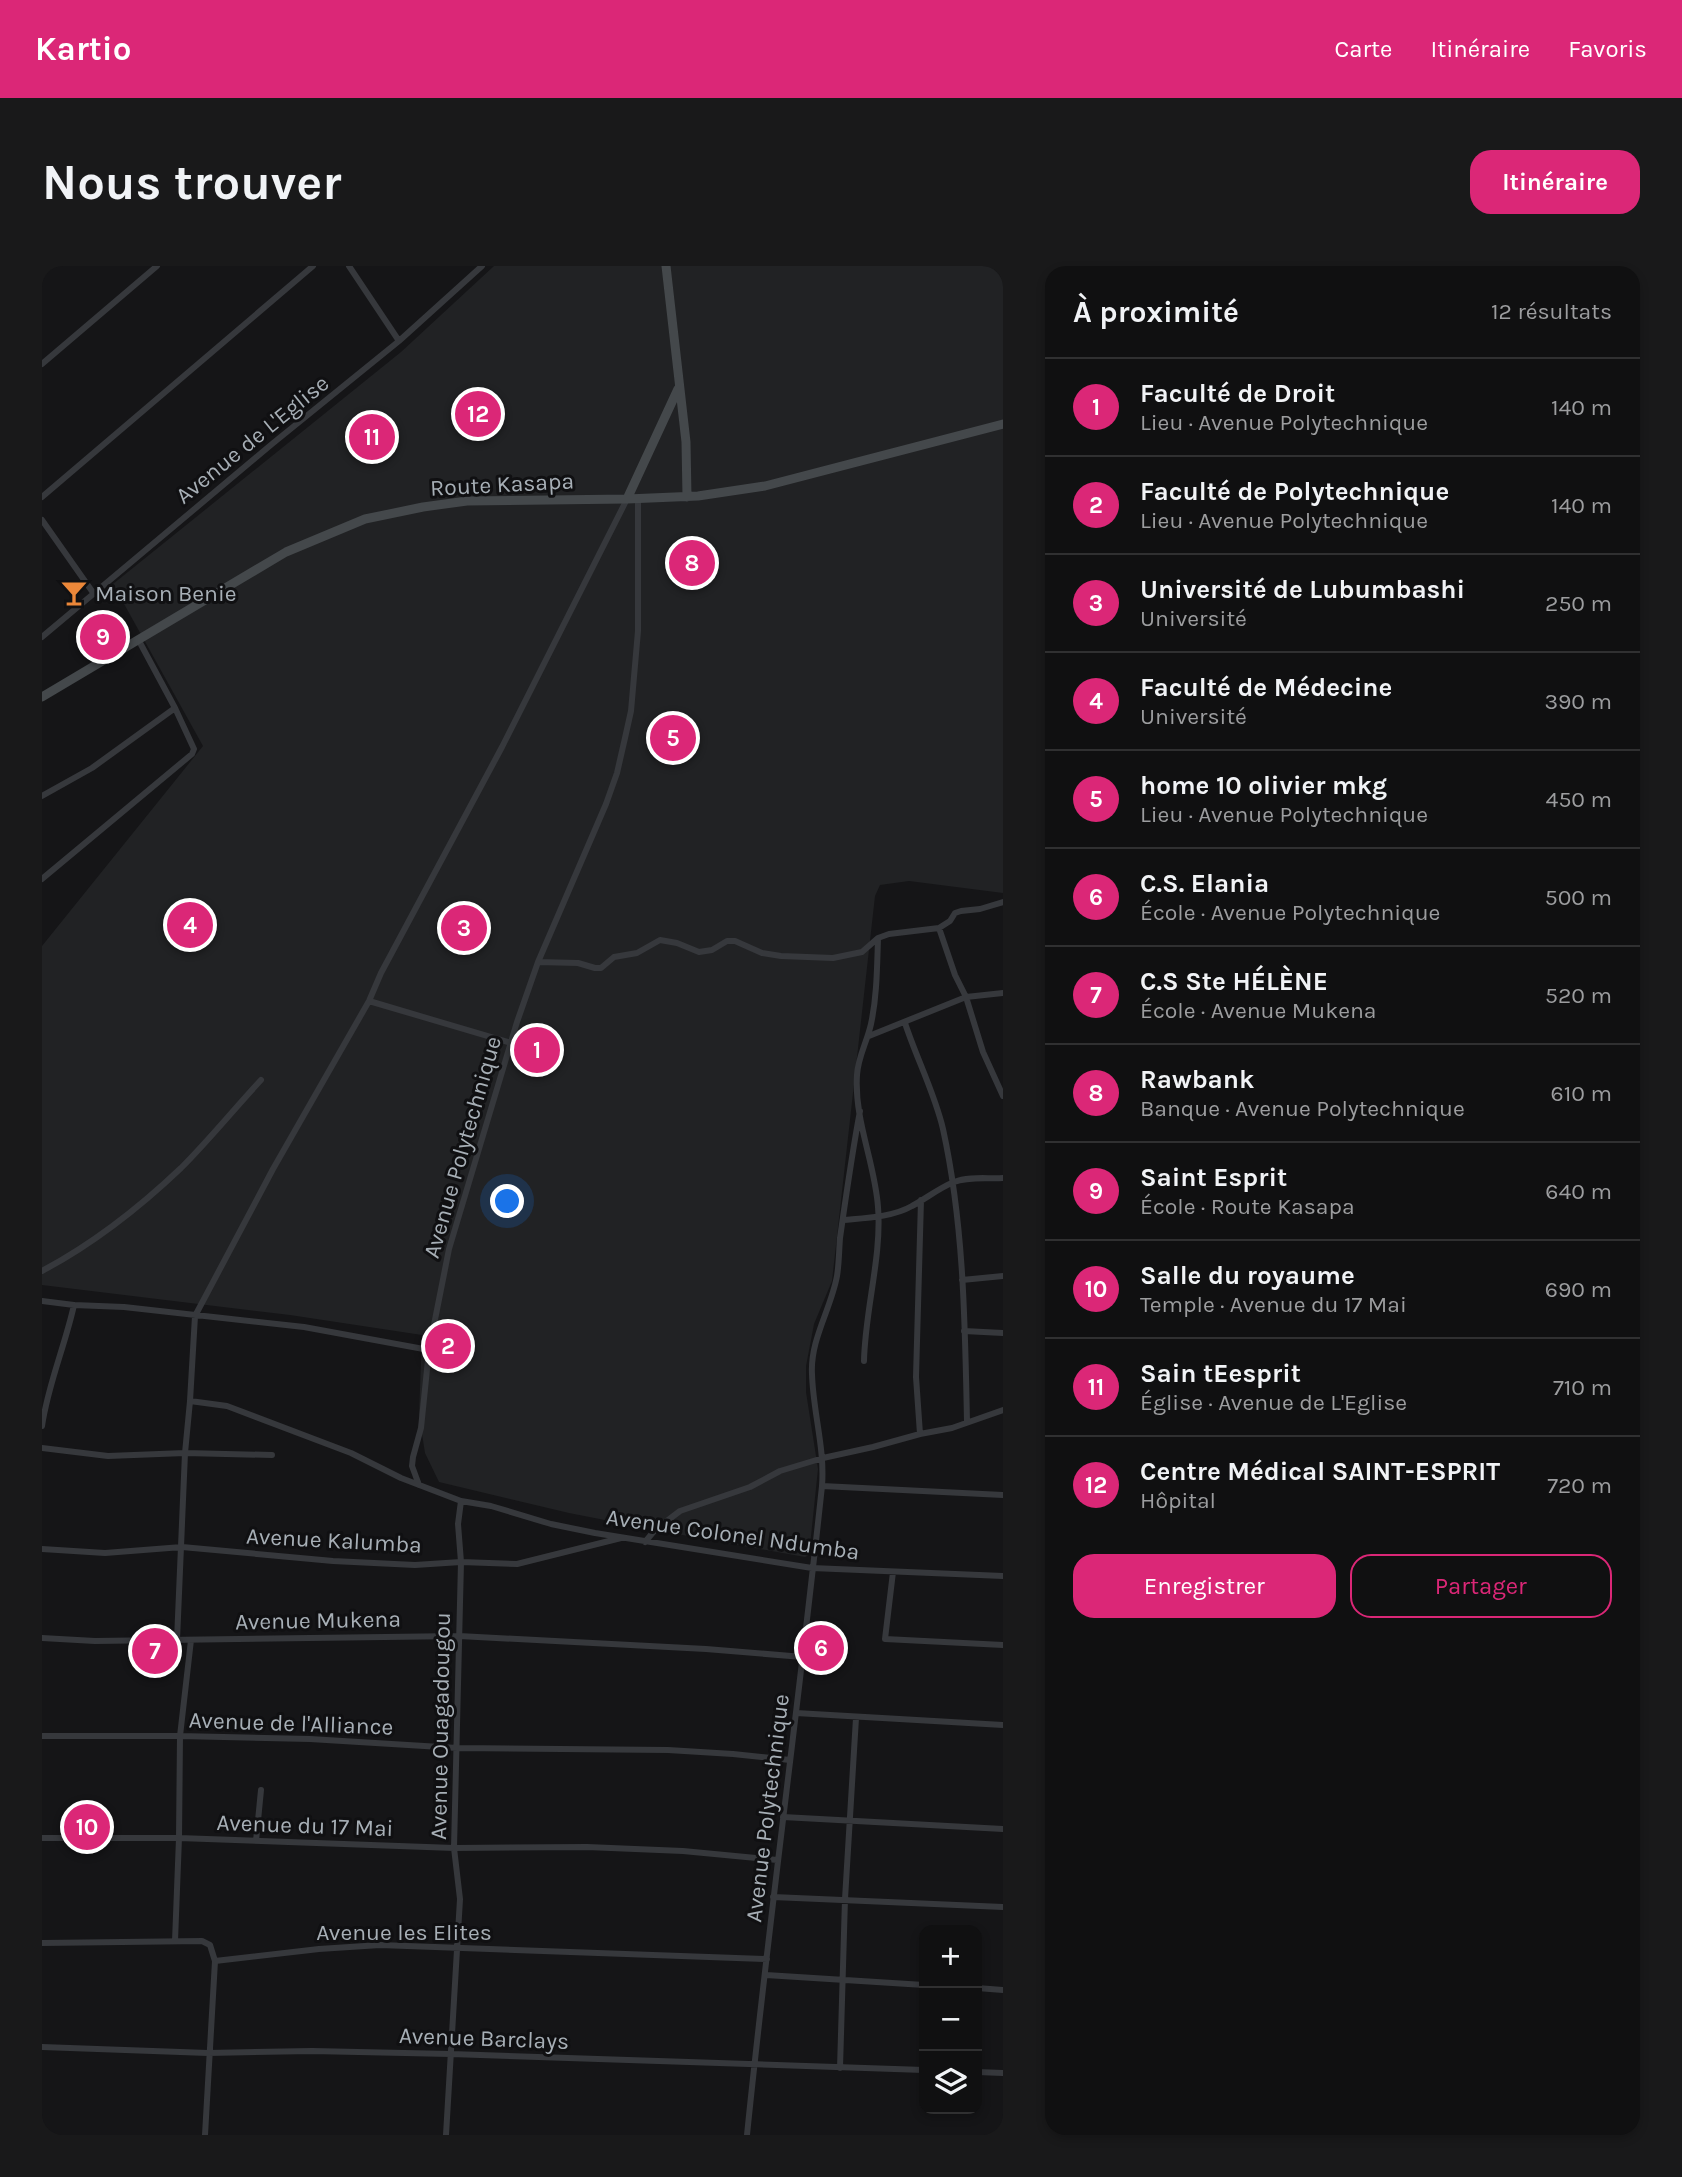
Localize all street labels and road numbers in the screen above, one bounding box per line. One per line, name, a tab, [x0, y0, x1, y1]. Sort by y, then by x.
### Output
street label: Avenue de L'Eglise	[170, 369, 334, 509]
street label: Route Kasapa	[429, 467, 575, 502]
street label: Avenue Polytechnique	[418, 1033, 507, 1261]
street label: Avenue Colonel Ndumba	[605, 1503, 861, 1566]
street label: Avenue Kalumba	[245, 1522, 423, 1559]
street label: Avenue Mukena	[235, 1606, 401, 1635]
street label: Avenue Ouagadougou	[425, 1612, 456, 1840]
street label: Avenue Polytechnique	[740, 1692, 795, 1924]
street label: Avenue de l'Alliance	[188, 1706, 394, 1741]
street label: Avenue du 17 Mai	[216, 1809, 394, 1842]
street label: Avenue les Elites	[316, 1919, 492, 1946]
street label: Avenue Barclays	[398, 2022, 569, 2055]

